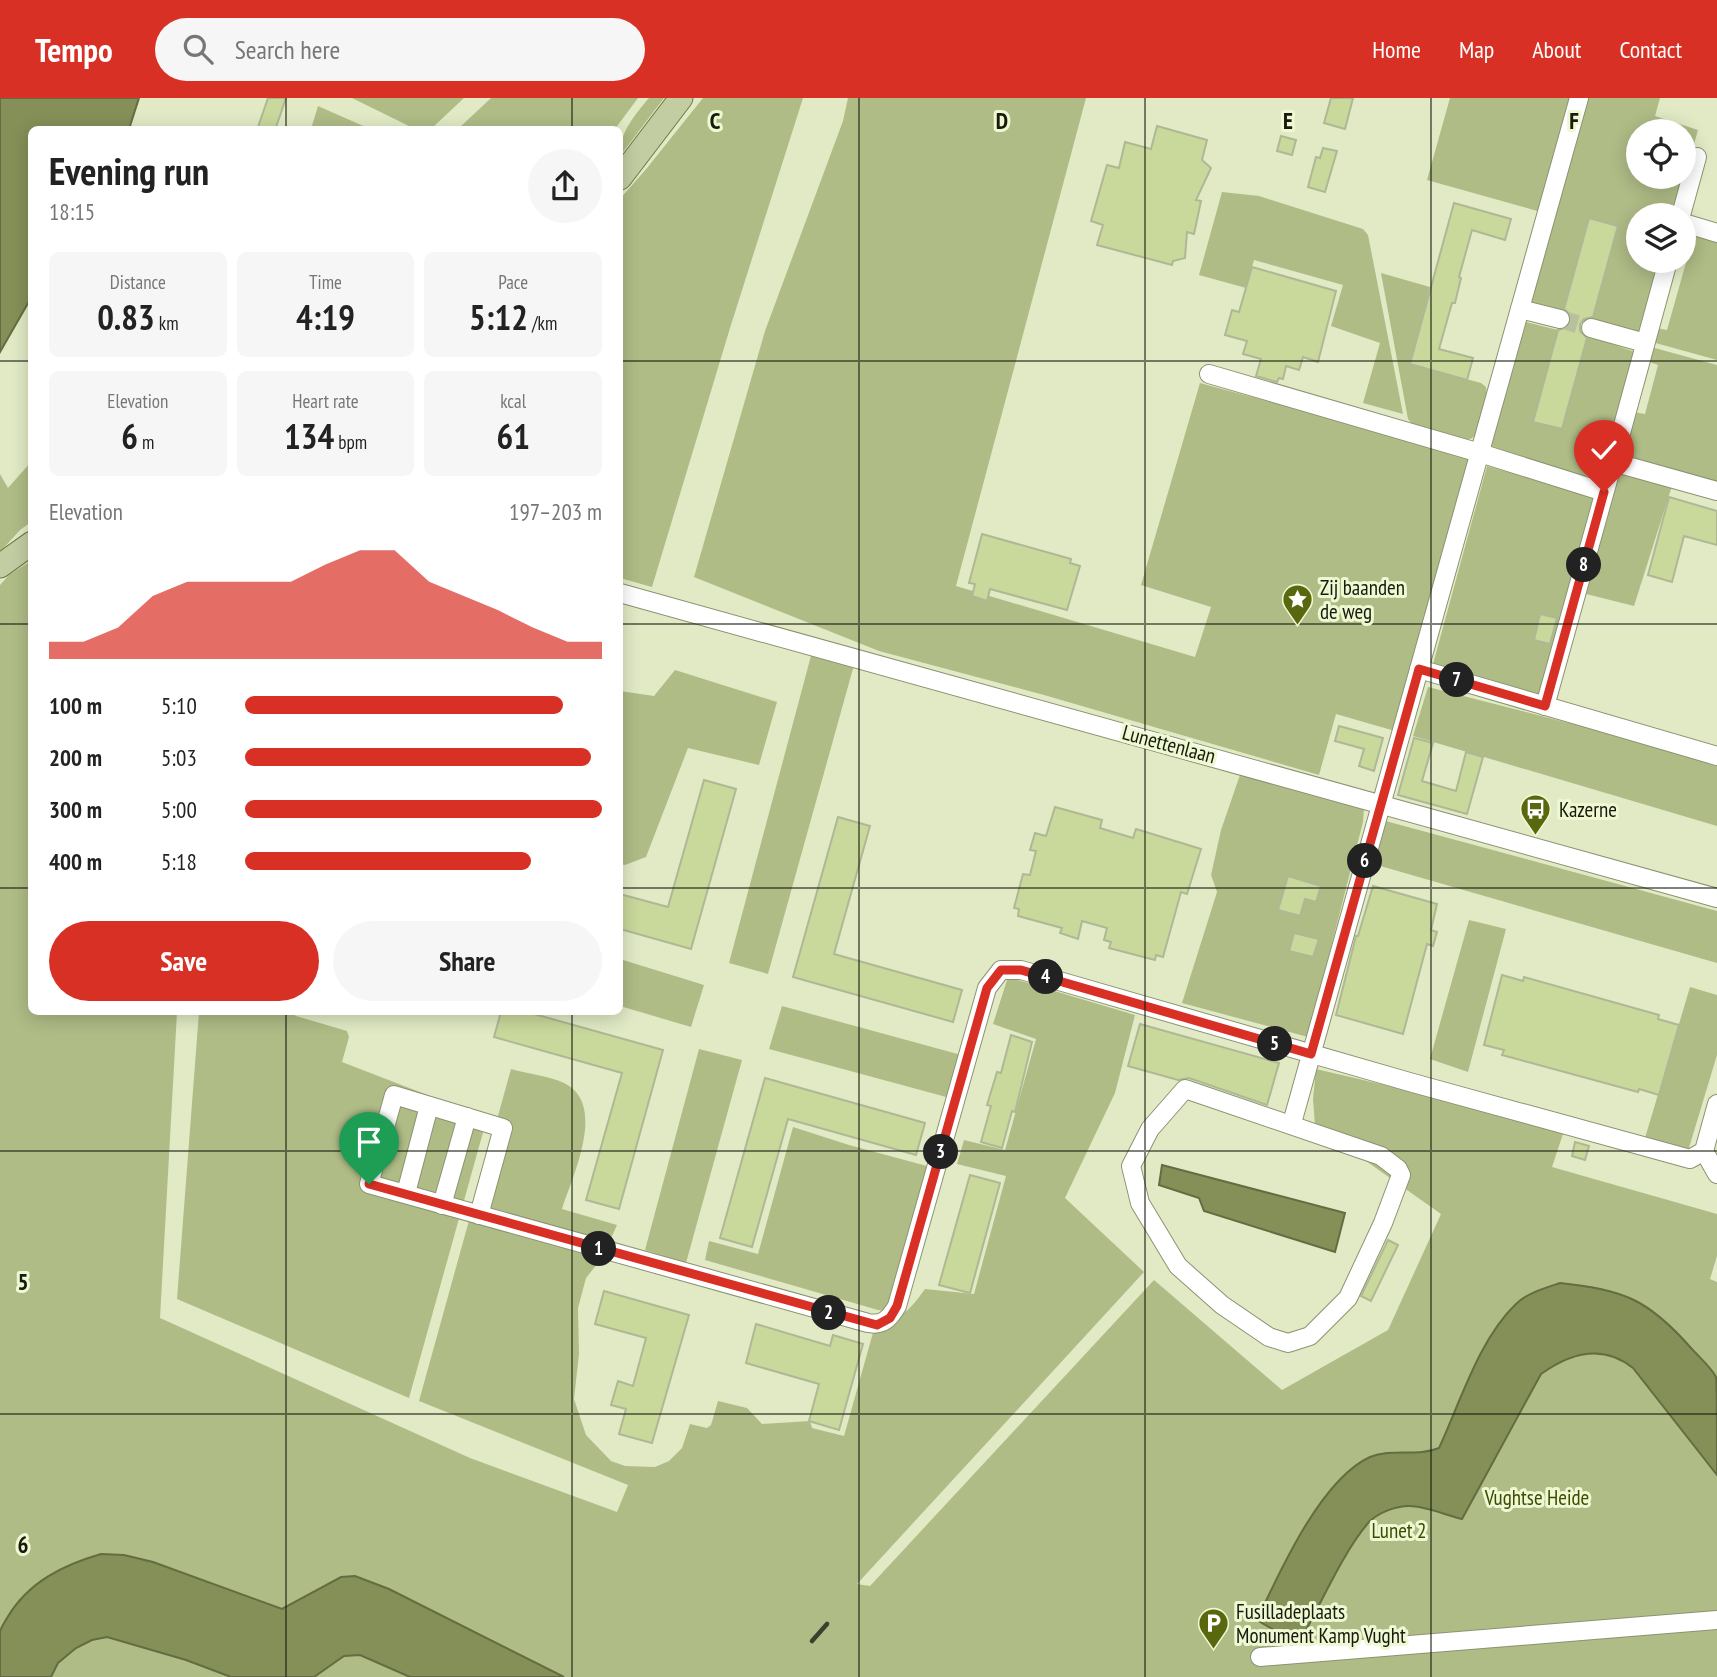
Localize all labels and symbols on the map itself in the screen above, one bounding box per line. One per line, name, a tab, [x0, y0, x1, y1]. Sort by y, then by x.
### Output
text: C	[710, 106, 721, 135]
text: D	[996, 106, 1008, 135]
text: E	[1283, 106, 1293, 135]
text: F	[1569, 106, 1579, 135]
pin	[1574, 420, 1634, 492]
pin: 8	[1566, 547, 1602, 582]
place label: Zij baanden de weg	[1320, 574, 1405, 625]
place icon: Zij baanden de weg	[1280, 582, 1314, 626]
pin: 7	[1440, 662, 1474, 698]
street label: Lunettenlaan	[1119, 719, 1219, 769]
bus stop icon: Kazerne	[1519, 792, 1553, 836]
place label: Kazerne	[1559, 796, 1617, 823]
pin: 6	[1348, 844, 1382, 878]
pin: 4	[1028, 960, 1064, 994]
pin: 5	[1258, 1026, 1292, 1062]
pin	[339, 1112, 399, 1184]
pin: 3	[923, 1134, 958, 1170]
pin: 1	[582, 1232, 616, 1266]
text: 5	[18, 1267, 29, 1296]
pin: 2	[812, 1296, 846, 1330]
park label: Vughtse Heide	[1484, 1484, 1589, 1511]
park label: Lunet 2	[1371, 1517, 1427, 1544]
text: 6	[18, 1530, 29, 1559]
place label: Fusilladeplaats Monument Kamp Vught	[1236, 1598, 1406, 1649]
parking icon: Fusilladeplaats Monument Kamp Vught	[1196, 1606, 1230, 1650]

